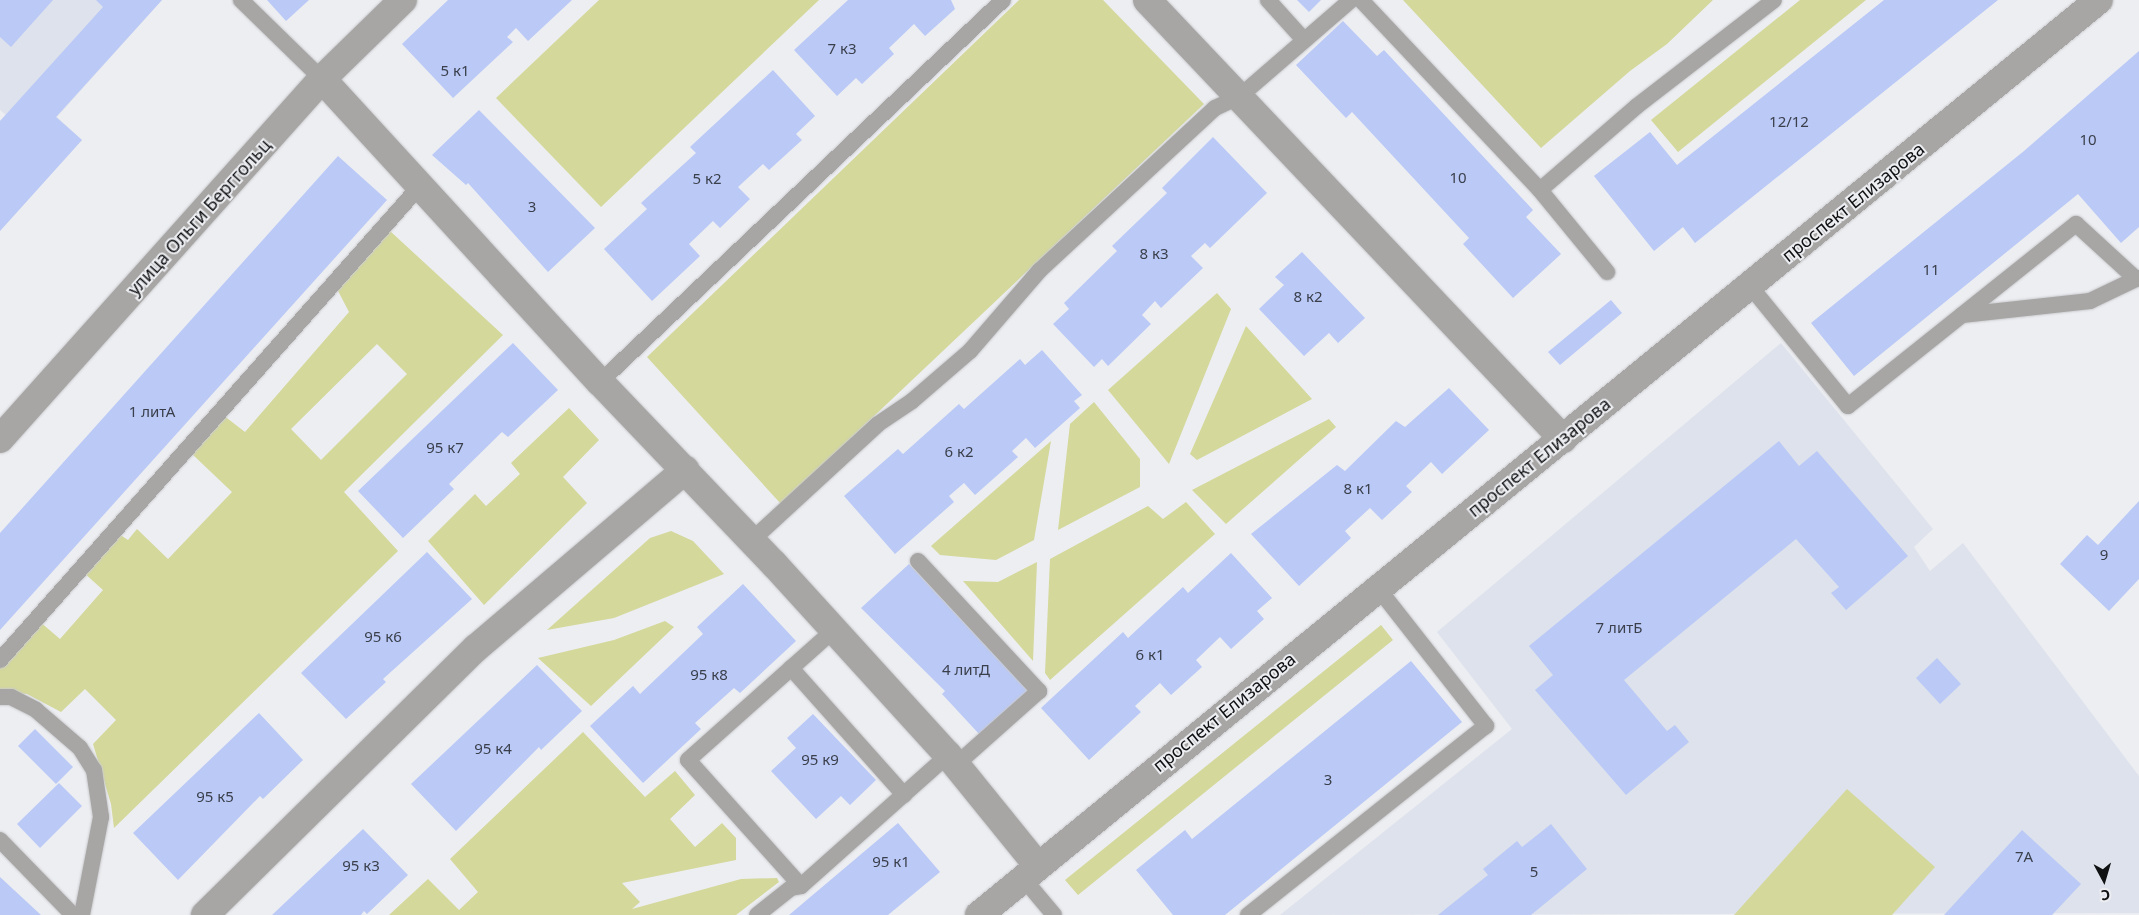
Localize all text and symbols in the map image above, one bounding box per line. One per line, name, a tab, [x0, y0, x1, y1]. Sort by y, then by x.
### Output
house number: 7 к3	[827, 40, 857, 58]
house number: 5 к1	[440, 62, 470, 80]
house number: 12/12	[1769, 113, 1809, 131]
house number: 10	[2079, 131, 2097, 149]
street label: улица Ольги Берггольц	[123, 134, 275, 300]
street label: проспект Елизарова	[1777, 138, 1929, 266]
house number: 10	[1449, 169, 1467, 187]
house number: 5 к2	[692, 170, 722, 188]
house number: 3	[528, 198, 536, 216]
house number: 8 к3	[1139, 245, 1169, 263]
house number: 11	[1922, 261, 1940, 279]
house number: 8 к2	[1293, 288, 1323, 306]
street label: проспект Елизарова	[1463, 393, 1615, 521]
house number: 1 литА	[129, 403, 175, 421]
house number: 95 к7	[426, 439, 464, 457]
house number: 6 к2	[944, 443, 974, 461]
house number: 8 к1	[1343, 480, 1373, 498]
house number: 9	[2100, 546, 2108, 564]
house number: 7 литБ	[1596, 619, 1642, 637]
house number: 95 к6	[364, 628, 402, 646]
house number: 6 к1	[1135, 646, 1165, 664]
street label: проспект Елизарова	[1148, 648, 1300, 776]
house number: 4 литД	[942, 661, 990, 679]
house number: 95 к8	[690, 666, 728, 684]
house number: 95 к4	[474, 740, 512, 758]
house number: 95 к9	[801, 751, 839, 769]
house number: 3	[1324, 771, 1332, 789]
house number: 95 к5	[196, 788, 234, 806]
house number: 7А	[2015, 848, 2033, 866]
house number: 95 к1	[872, 853, 910, 871]
north arrow	[2079, 855, 2129, 905]
house number: 95 к3	[342, 857, 380, 875]
house number: 5	[1530, 863, 1538, 881]
text: С	[2100, 885, 2111, 905]

